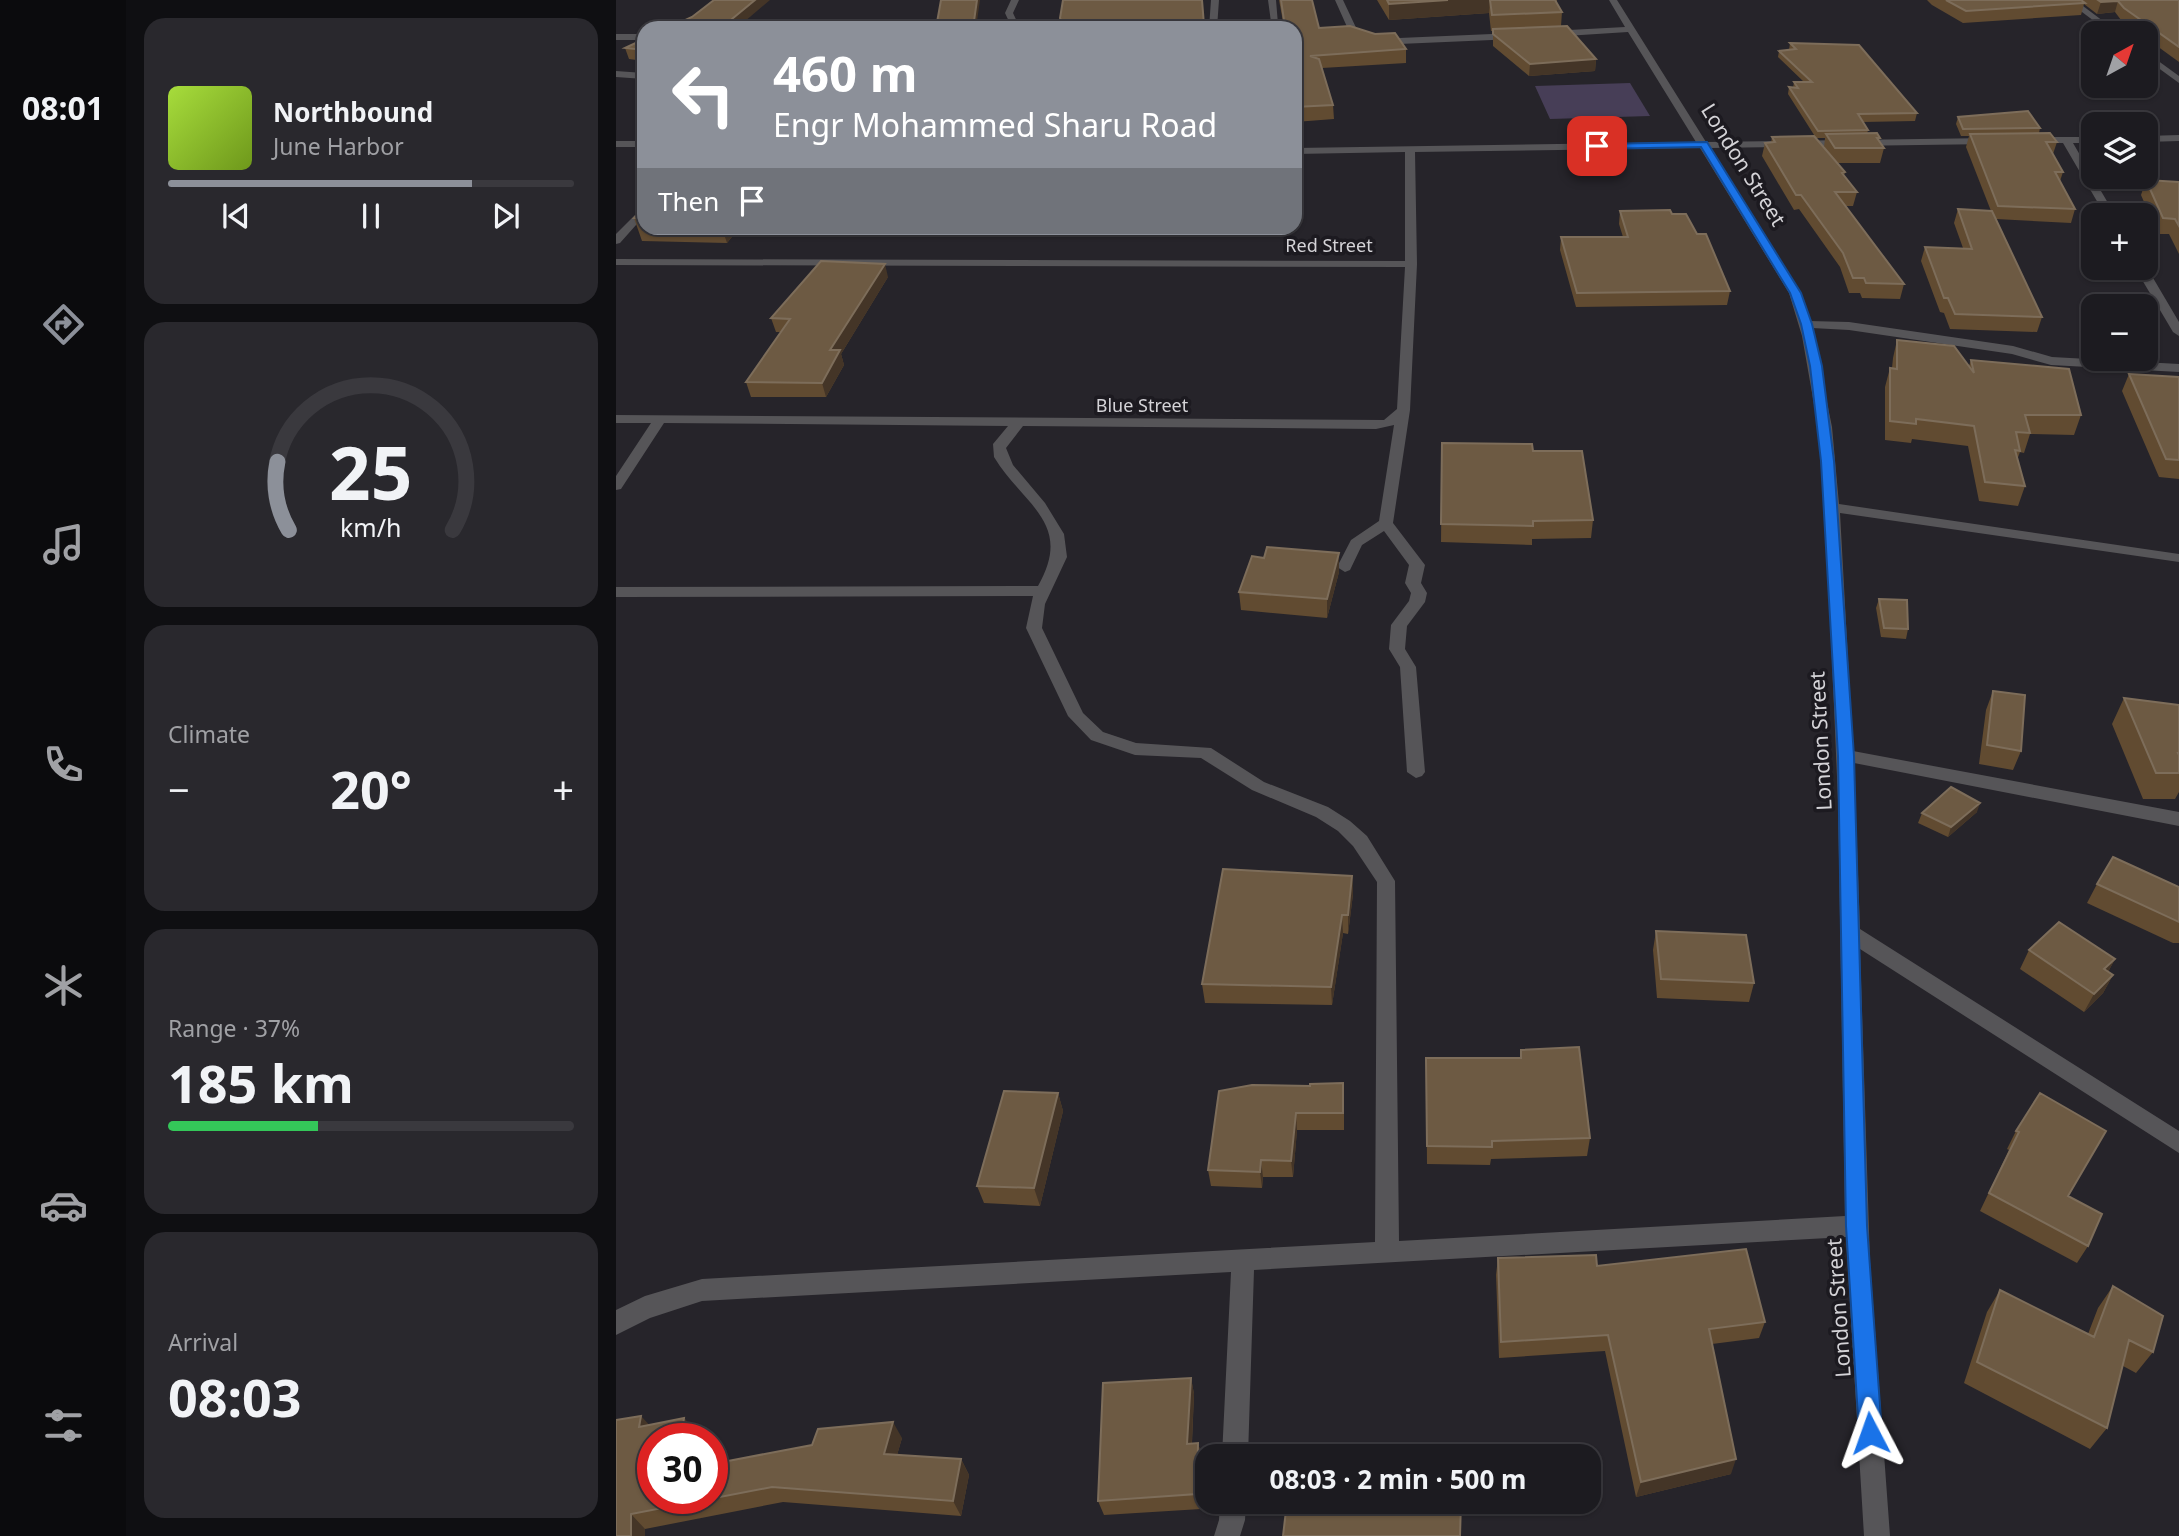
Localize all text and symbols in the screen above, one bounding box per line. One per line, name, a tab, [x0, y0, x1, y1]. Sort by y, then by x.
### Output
north arrow	[2081, 21, 2158, 98]
map controls	[2081, 21, 2158, 371]
text: 460 m	[773, 40, 918, 106]
icon: left	[658, 49, 749, 140]
text: 08:01	[22, 86, 104, 129]
text: Northbound	[273, 94, 433, 130]
street label: London Street	[1695, 98, 1793, 231]
text: Engr Mohammed Sharu Road	[773, 103, 1217, 146]
button: layers	[2081, 112, 2158, 189]
pin	[1567, 116, 1627, 176]
icon: arrive	[1578, 127, 1616, 165]
text: June Harbor	[273, 130, 404, 162]
icon: arrive	[733, 182, 771, 220]
text: Then	[658, 183, 719, 219]
icon: previous	[217, 197, 255, 235]
icon: pause	[352, 197, 390, 235]
icon: next	[487, 197, 525, 235]
button: +	[2081, 203, 2158, 280]
street label: Red Street	[1285, 233, 1373, 257]
button: −	[2081, 294, 2158, 371]
icon: directions	[39, 300, 88, 349]
street label: Blue Street	[1096, 393, 1189, 417]
text: 25	[329, 423, 413, 522]
text: km/h	[340, 510, 402, 544]
icon: music	[39, 520, 88, 569]
street label: London Street	[1802, 670, 1838, 811]
text: Climate	[168, 718, 250, 750]
icon: phone	[39, 740, 88, 789]
text: 20°	[330, 753, 412, 824]
text: −	[168, 763, 190, 815]
text: +	[552, 763, 574, 815]
icon: climate	[39, 961, 88, 1010]
text: Range · 37%	[168, 1012, 300, 1044]
text: 185 km	[168, 1047, 354, 1118]
icon: car	[39, 1181, 88, 1230]
street label: London Street	[1819, 1237, 1857, 1379]
text: Arrival	[168, 1326, 238, 1358]
text: 08:03	[168, 1361, 302, 1432]
position arrow	[1833, 1396, 1907, 1470]
icon: filters	[39, 1401, 88, 1450]
speed limit sign: 30	[637, 1423, 728, 1514]
text: 08:03 · 2 min · 500 m	[1270, 1461, 1526, 1497]

